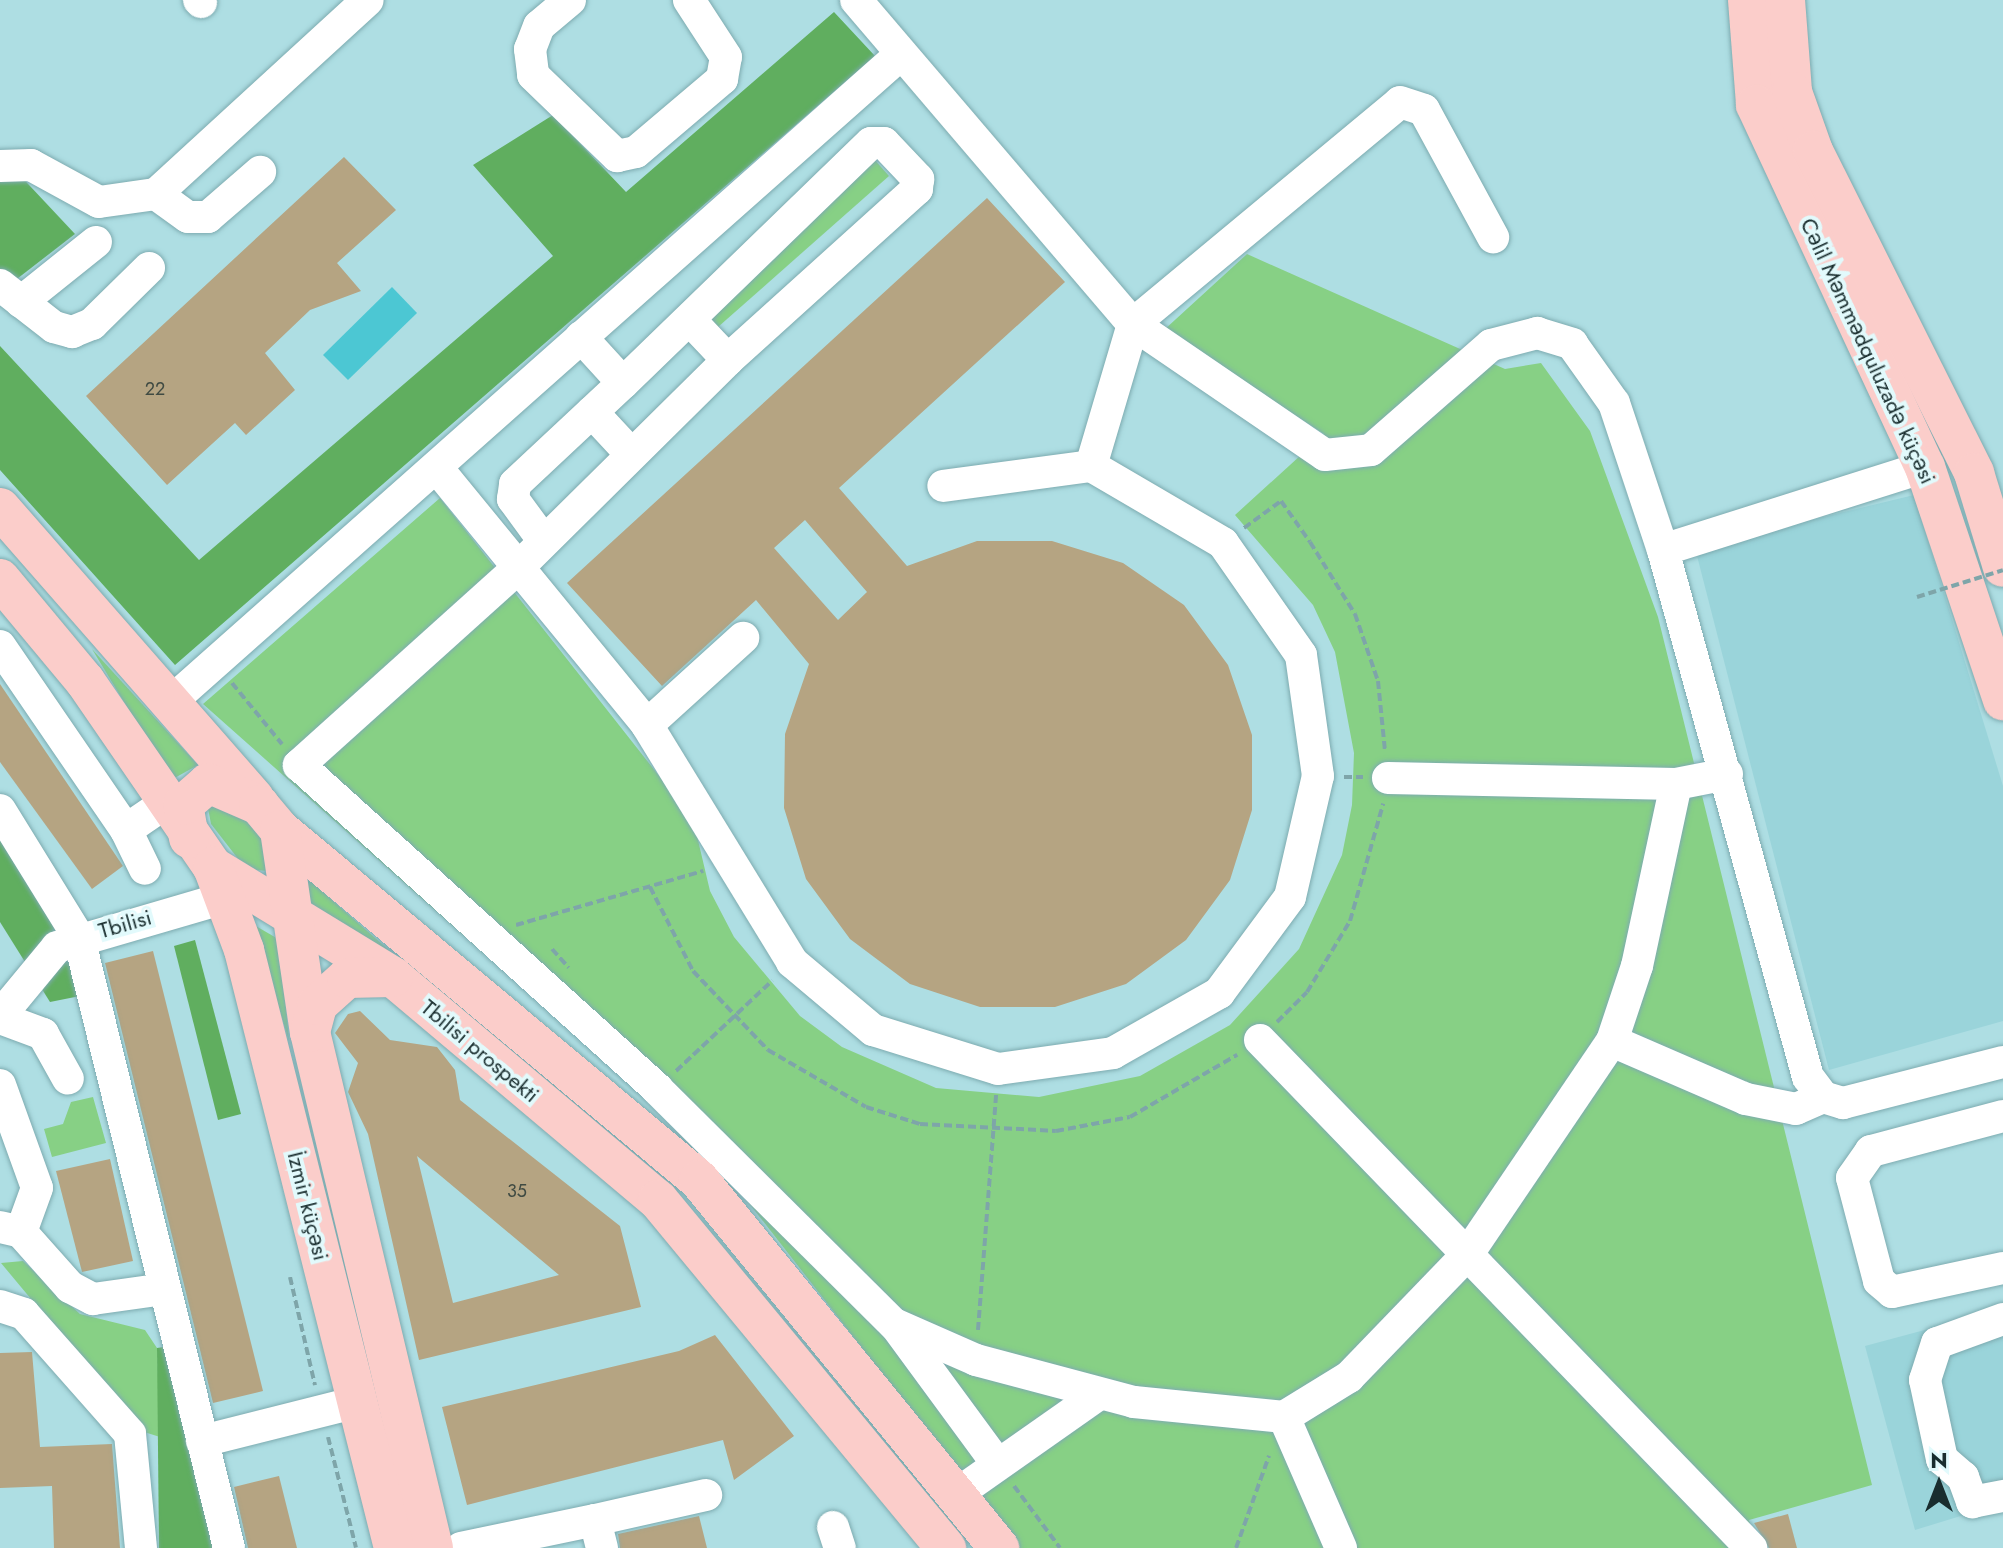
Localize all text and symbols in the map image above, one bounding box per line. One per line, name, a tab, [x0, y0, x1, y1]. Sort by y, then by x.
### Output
street label: Cəlil Məmmədquluzadə küçəsi	[1795, 214, 1941, 488]
house number: 22	[145, 378, 165, 400]
street label: Tbilisi	[95, 904, 155, 944]
street label: Tbilisi prospekti	[416, 994, 544, 1108]
street label: İzmir küçəsi	[282, 1149, 334, 1263]
house number: 35	[507, 1180, 527, 1202]
north arrow	[1899, 1444, 1979, 1524]
text: N	[1930, 1444, 1948, 1476]

